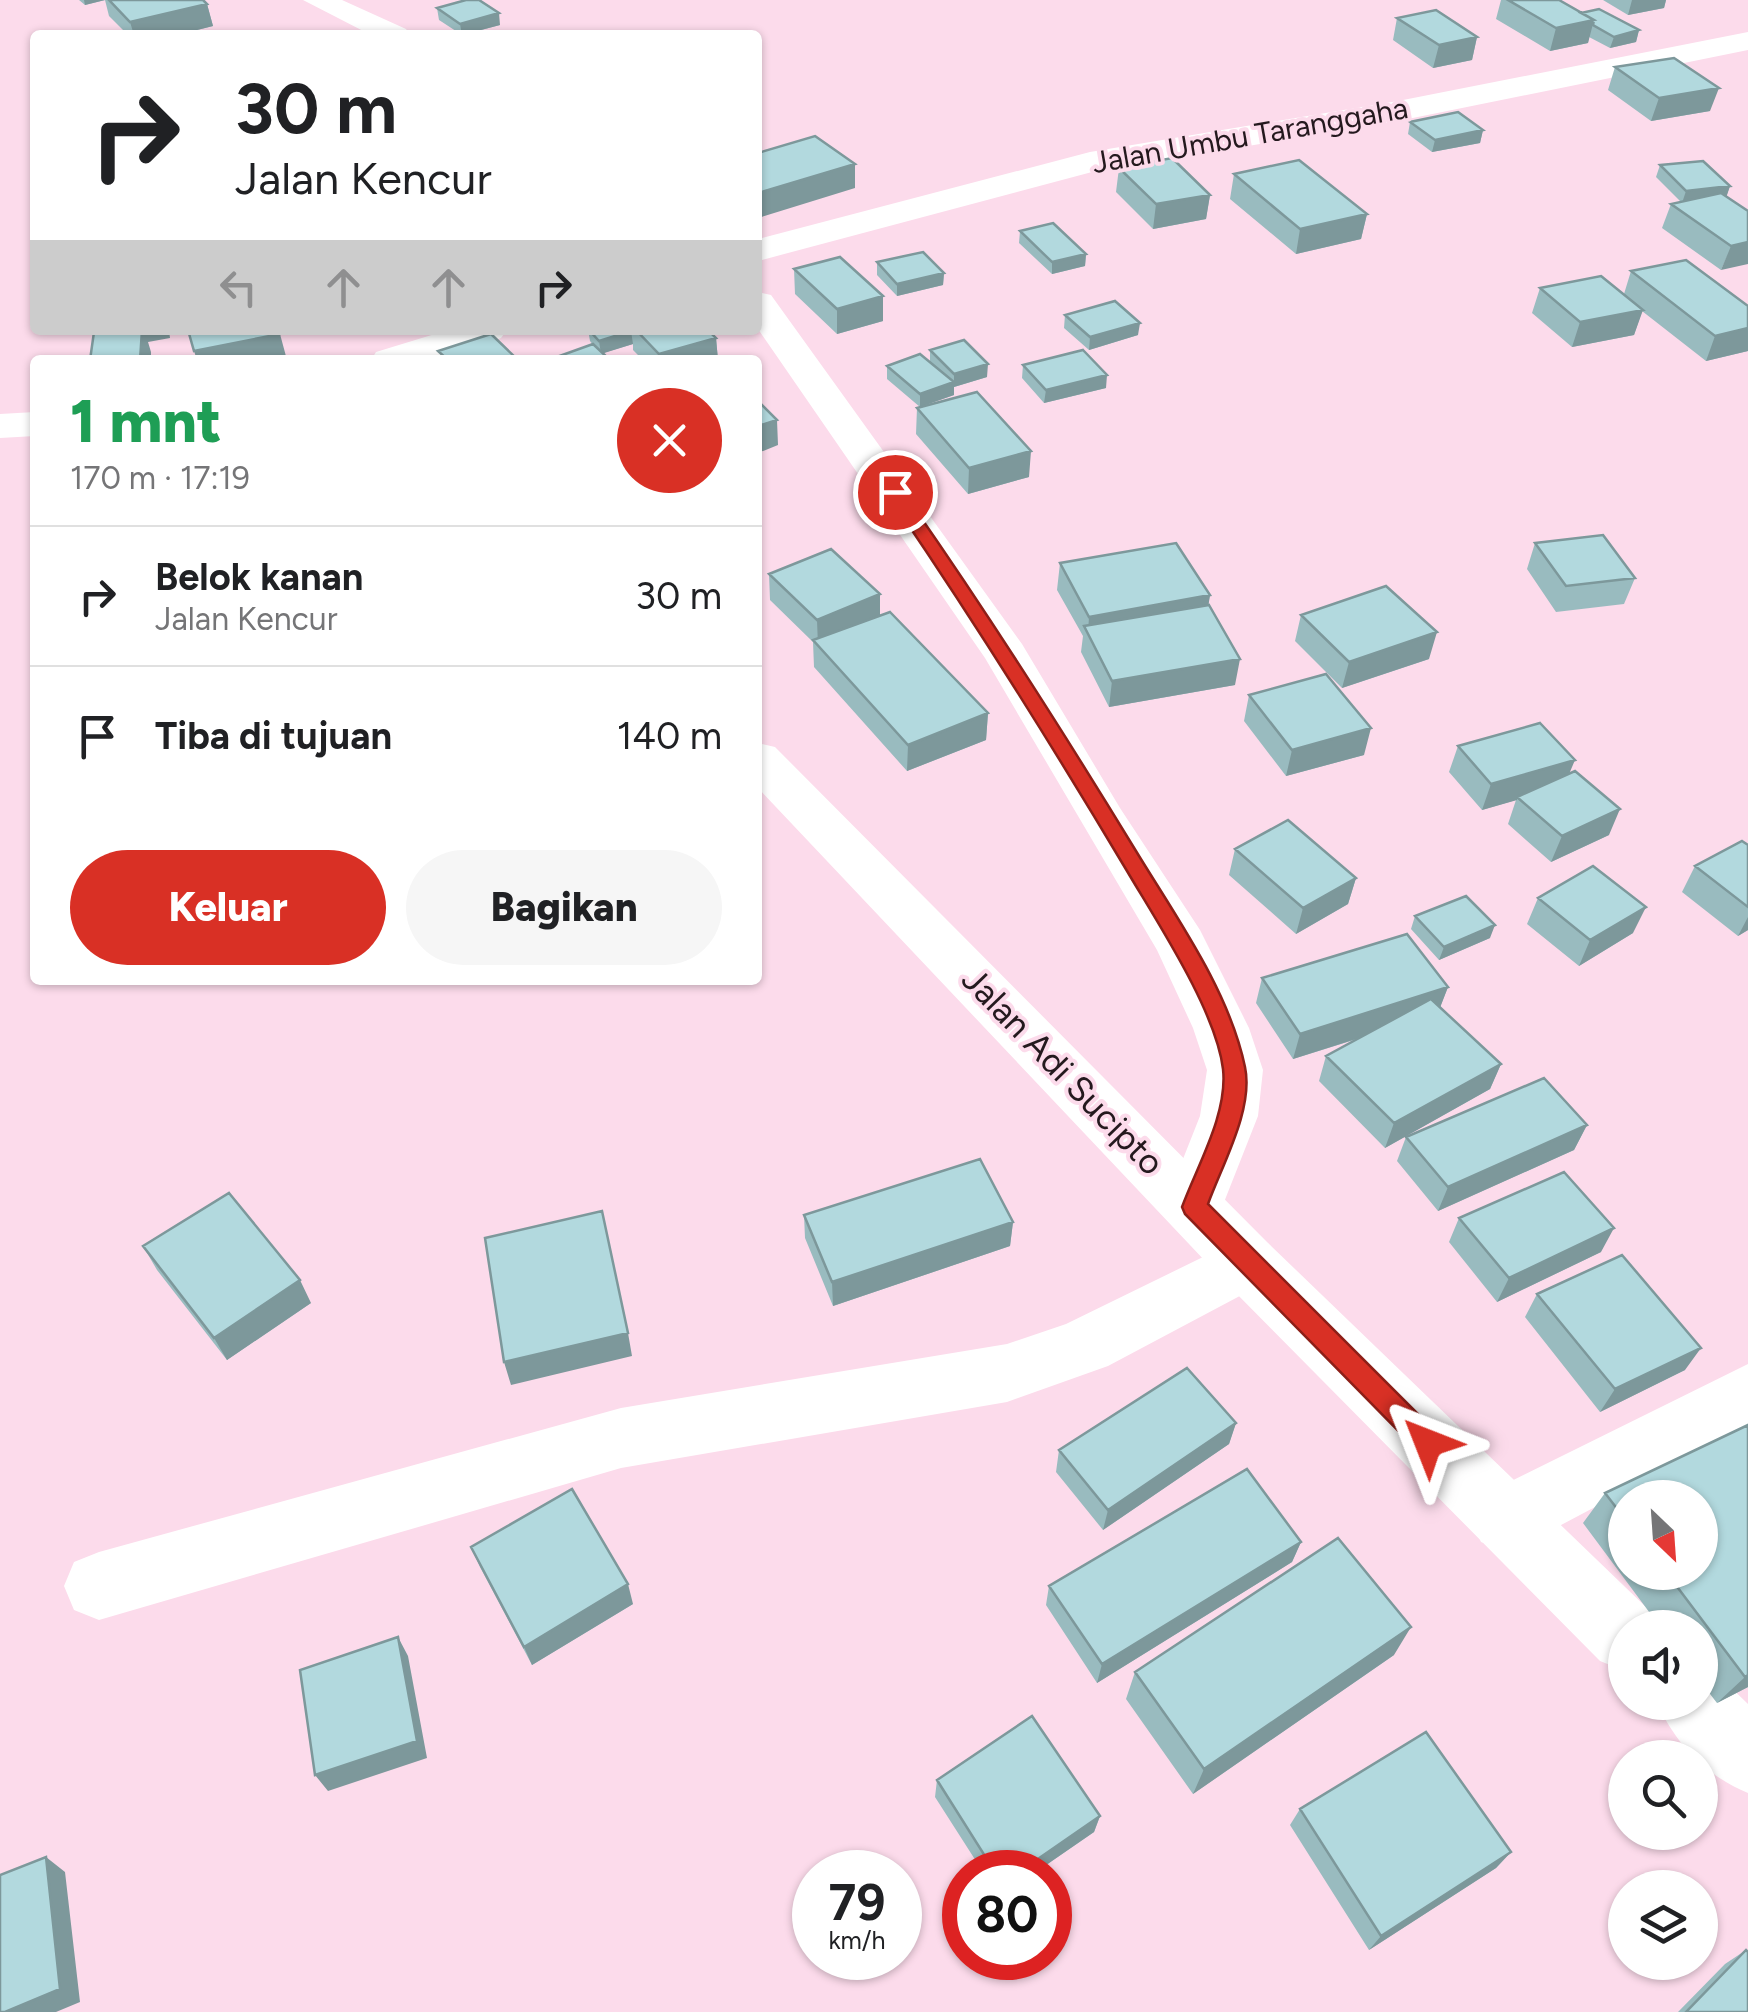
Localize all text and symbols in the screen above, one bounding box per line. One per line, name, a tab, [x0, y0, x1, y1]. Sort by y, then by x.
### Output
text: 30 m	[235, 66, 397, 151]
icon: right	[70, 70, 200, 200]
street label: Jalan Umbu Taranggaha	[1089, 89, 1411, 181]
text: Jalan Kencur	[235, 151, 492, 205]
icon: left	[211, 260, 266, 315]
icon: ahead	[316, 260, 371, 315]
icon: ahead	[421, 260, 476, 315]
icon: right	[526, 260, 581, 315]
text: 1 mnt	[70, 385, 222, 457]
button: close	[617, 388, 722, 493]
pin	[853, 450, 938, 535]
text: 170 m · 17:19	[70, 459, 250, 497]
icon: arrive	[868, 465, 923, 520]
text: Belok kanan	[155, 554, 363, 600]
icon: right	[70, 569, 125, 624]
text: 30 m	[635, 573, 722, 619]
text: Jalan Kencur	[155, 600, 338, 638]
icon: arrive	[70, 709, 125, 764]
text: Tiba di tujuan	[155, 713, 392, 759]
text: 140 m	[617, 713, 722, 759]
button: Keluar	[70, 850, 386, 965]
button: Bagikan	[406, 850, 722, 965]
street label: Jalan Adi Sucipto	[953, 958, 1173, 1184]
position arrow	[1376, 1391, 1480, 1495]
north arrow	[1608, 1480, 1718, 1590]
map controls	[1608, 1480, 1718, 1980]
button: sound	[1608, 1610, 1718, 1720]
button: search	[1608, 1740, 1718, 1850]
speed limit sign: 80	[942, 1850, 1072, 1980]
button: layers	[1608, 1870, 1718, 1980]
text: 79	[829, 1872, 885, 1933]
text: km/h	[828, 1925, 886, 1955]

